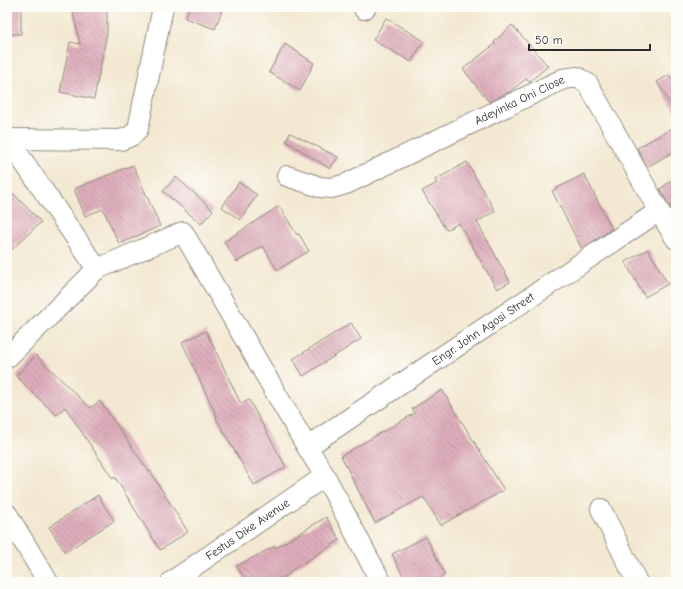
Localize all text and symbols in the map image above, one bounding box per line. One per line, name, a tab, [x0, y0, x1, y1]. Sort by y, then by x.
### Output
scale bar	[529, 26, 650, 52]
text: 50 m	[535, 33, 563, 47]
street label: Adeyinka Oni Close	[472, 72, 567, 128]
street label: Engr. John Agosi Street	[429, 289, 537, 368]
street label: Festus Dike Avenue	[203, 496, 292, 563]

